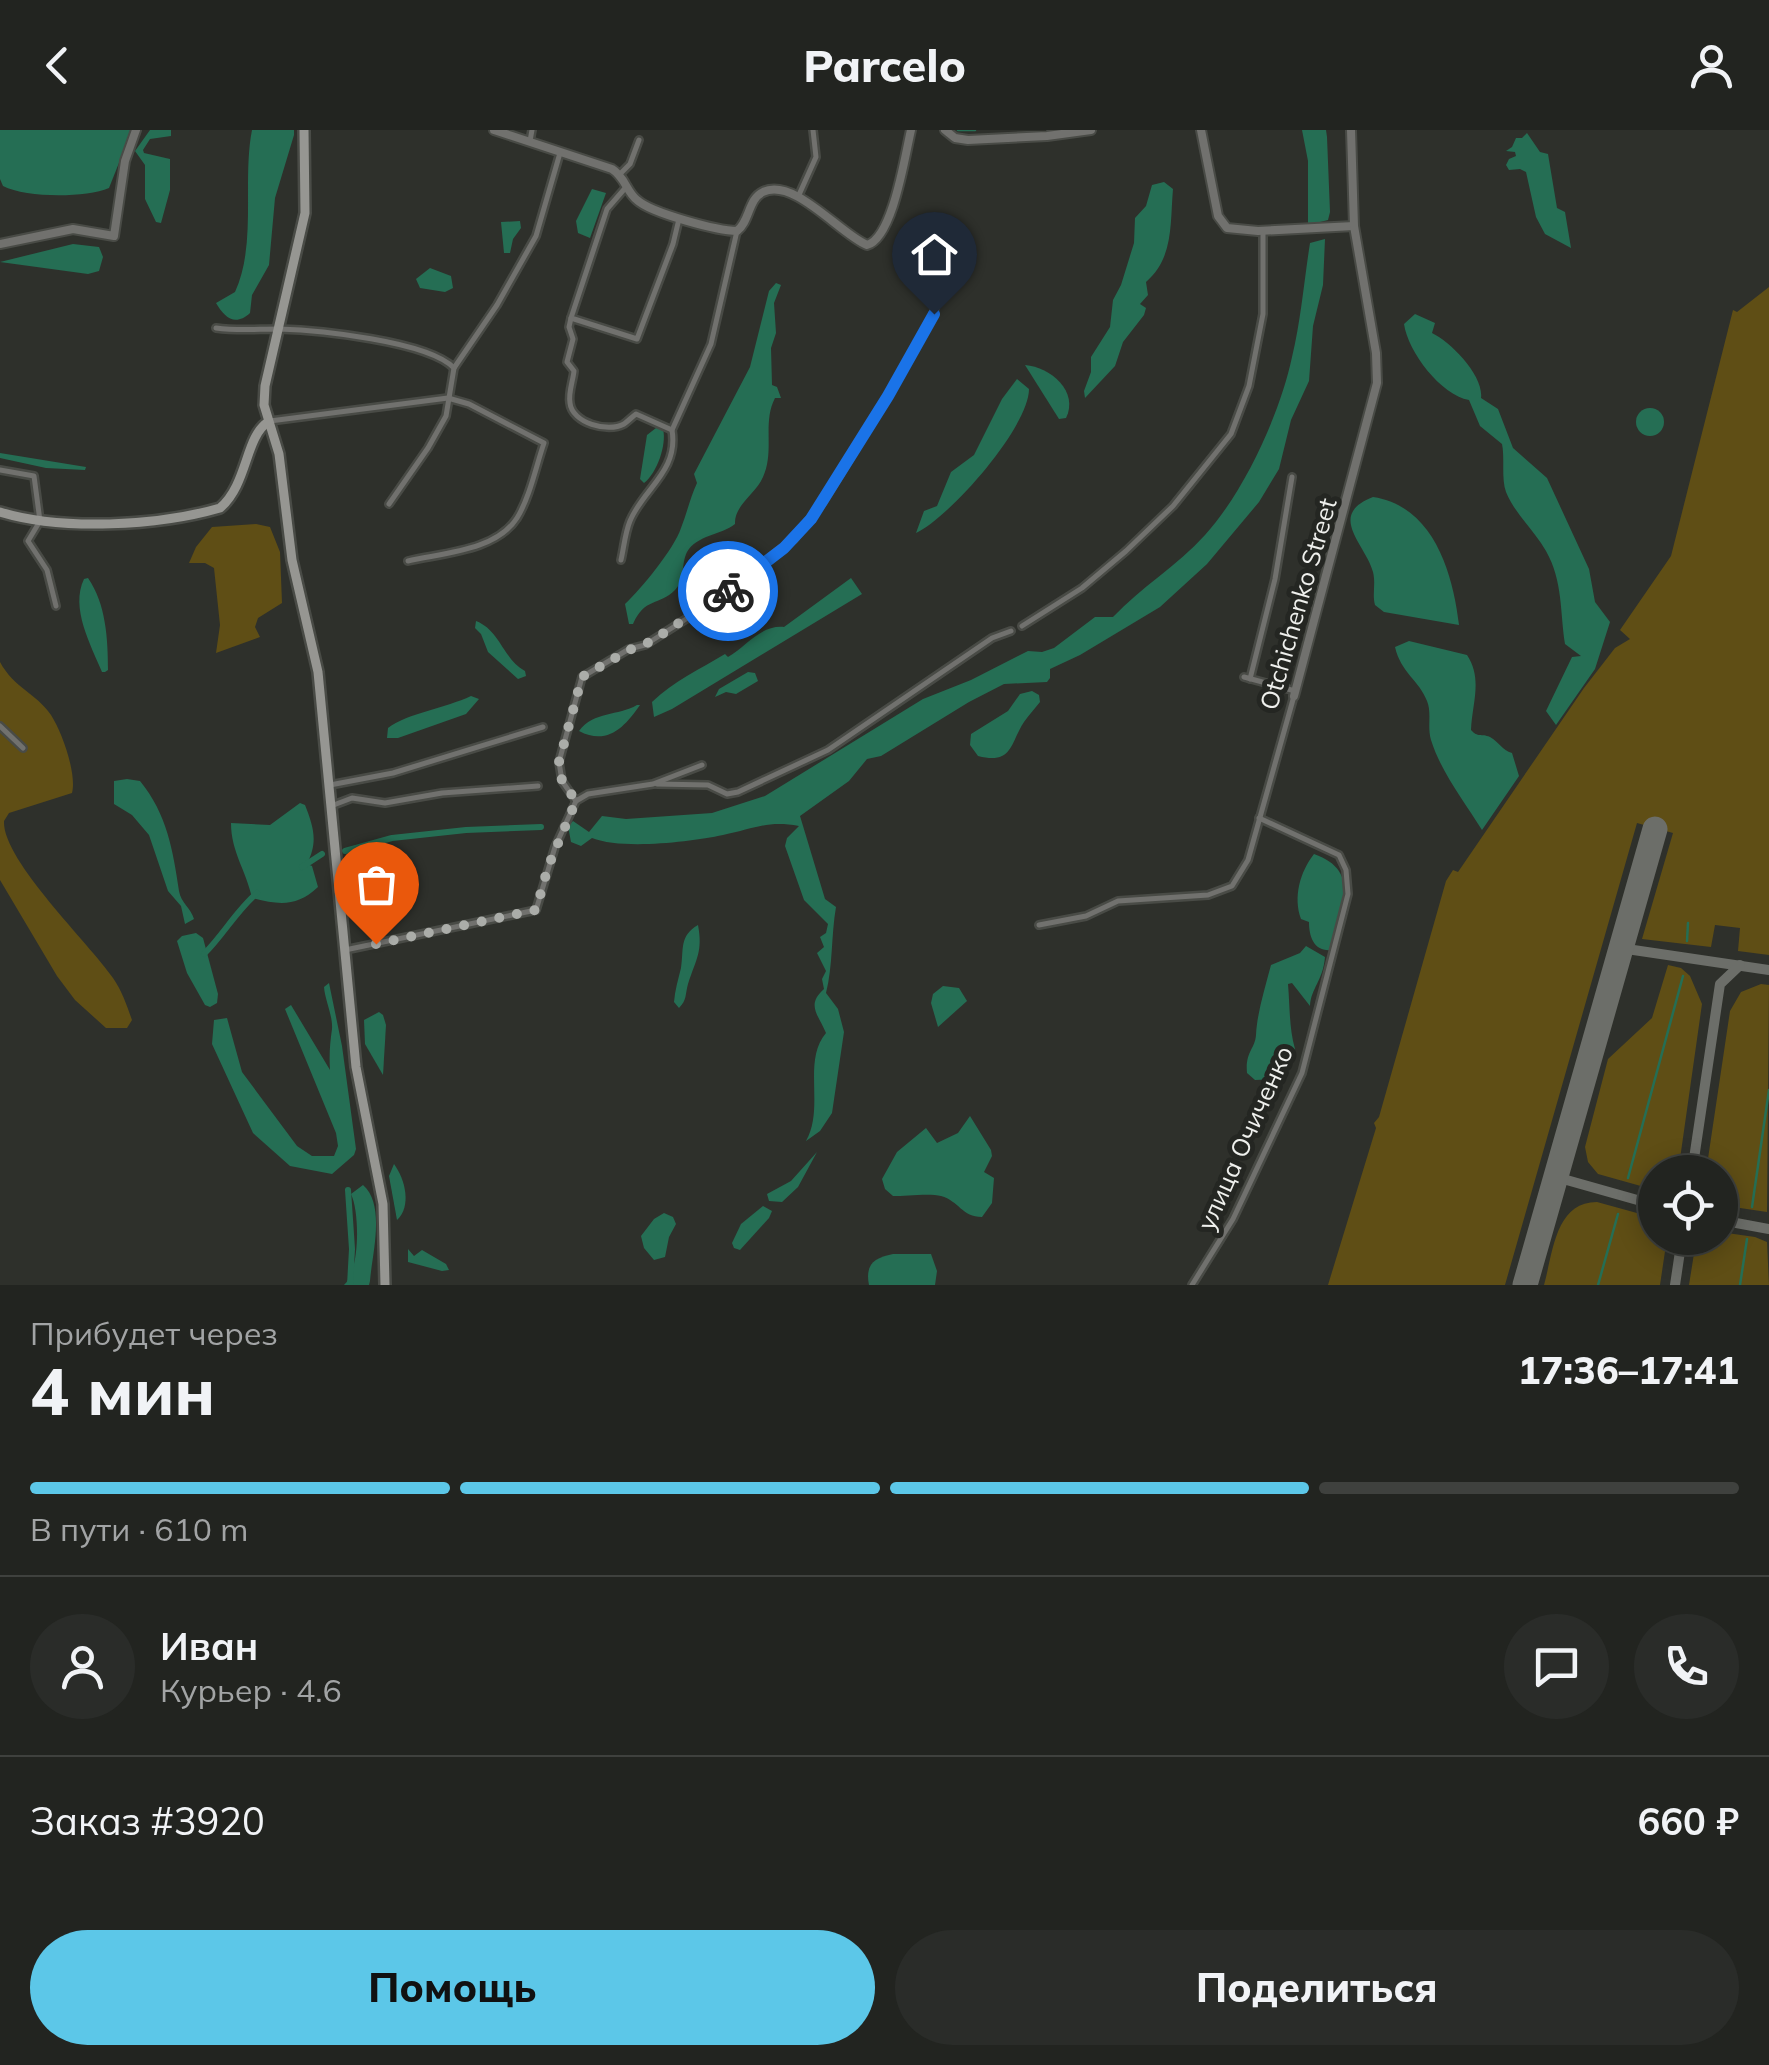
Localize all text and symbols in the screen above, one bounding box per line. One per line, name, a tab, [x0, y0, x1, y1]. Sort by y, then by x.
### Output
text: Parcelo	[803, 37, 966, 93]
icon: back	[30, 38, 85, 93]
icon: person	[1684, 38, 1739, 93]
pin	[892, 212, 977, 315]
icon: home	[907, 227, 962, 282]
street label: Otchichenko Street	[1252, 494, 1343, 713]
courier	[678, 541, 778, 641]
icon: bike	[701, 564, 756, 619]
pin	[334, 842, 419, 945]
icon: bag	[349, 857, 404, 912]
street label: улица Очиченко	[1190, 1041, 1299, 1235]
map controls	[1638, 1155, 1738, 1255]
button: locate	[1638, 1155, 1738, 1255]
text: Прибудет через	[30, 1313, 278, 1353]
text: 17:36–17:41	[1518, 1346, 1739, 1394]
text: 4 мин	[30, 1350, 215, 1431]
text: В пути · 610 m	[30, 1509, 248, 1549]
button: person	[30, 1614, 135, 1719]
button: chat	[1504, 1614, 1609, 1719]
button: phone	[1634, 1614, 1739, 1719]
text: Иван	[160, 1622, 258, 1670]
text: Курьер · 4.6	[160, 1670, 342, 1710]
text: Заказ #3920	[30, 1797, 265, 1845]
text: 660 ₽	[1637, 1797, 1739, 1845]
button: Помощь	[30, 1930, 875, 2045]
button: Поделиться	[895, 1930, 1739, 2045]

